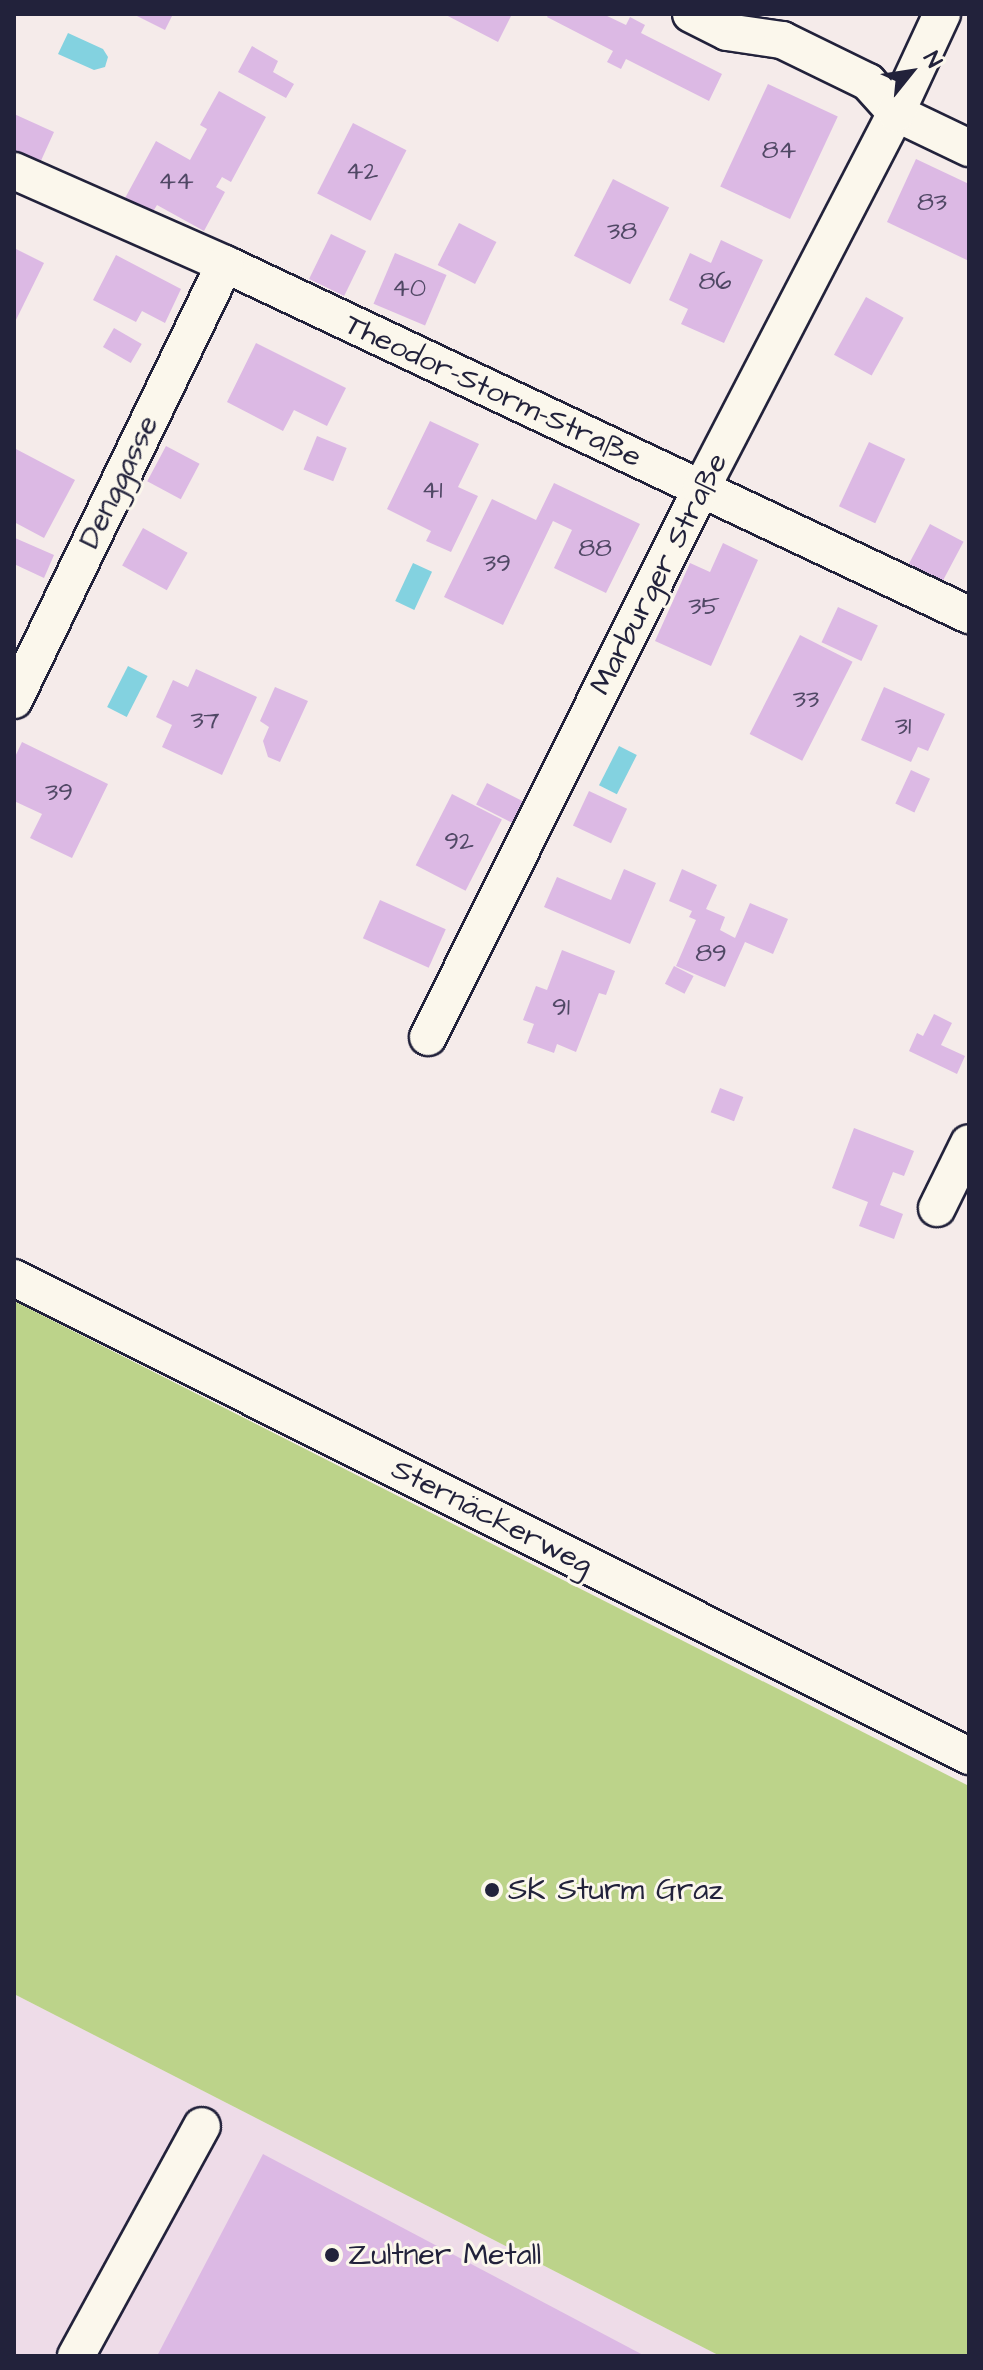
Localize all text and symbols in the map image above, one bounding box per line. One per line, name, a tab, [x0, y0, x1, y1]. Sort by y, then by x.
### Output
north arrow	[871, 32, 951, 112]
text: N	[915, 46, 949, 73]
house number: 84	[762, 135, 796, 167]
house number: 42	[346, 156, 378, 188]
house number: 44	[158, 166, 194, 198]
house number: 83	[917, 187, 947, 219]
house number: 38	[607, 216, 637, 248]
house number: 86	[698, 266, 732, 298]
house number: 40	[392, 273, 426, 305]
street label: Theodor-Storm-Straße	[339, 306, 647, 476]
street label: Denggasse	[71, 410, 167, 554]
street label: Marburger Straße	[583, 447, 735, 701]
house number: 41	[421, 475, 443, 507]
house number: 88	[578, 533, 612, 565]
house number: 39	[483, 548, 511, 580]
house number: 35	[688, 591, 720, 623]
house number: 33	[793, 684, 819, 716]
house number: 37	[190, 705, 220, 737]
house number: 31	[895, 711, 911, 743]
house number: 39	[45, 777, 73, 809]
house number: 92	[444, 826, 474, 858]
house number: 89	[695, 938, 727, 970]
house number: 91	[552, 992, 570, 1024]
street label: Sternäckerweg	[386, 1451, 598, 1583]
place label: SK Sturm Graz	[508, 1872, 723, 1908]
marker: SK Sturm Graz	[483, 1881, 501, 1899]
place label: Zultner Metall	[348, 2237, 541, 2273]
marker: Zultner Metall	[323, 2246, 341, 2264]

